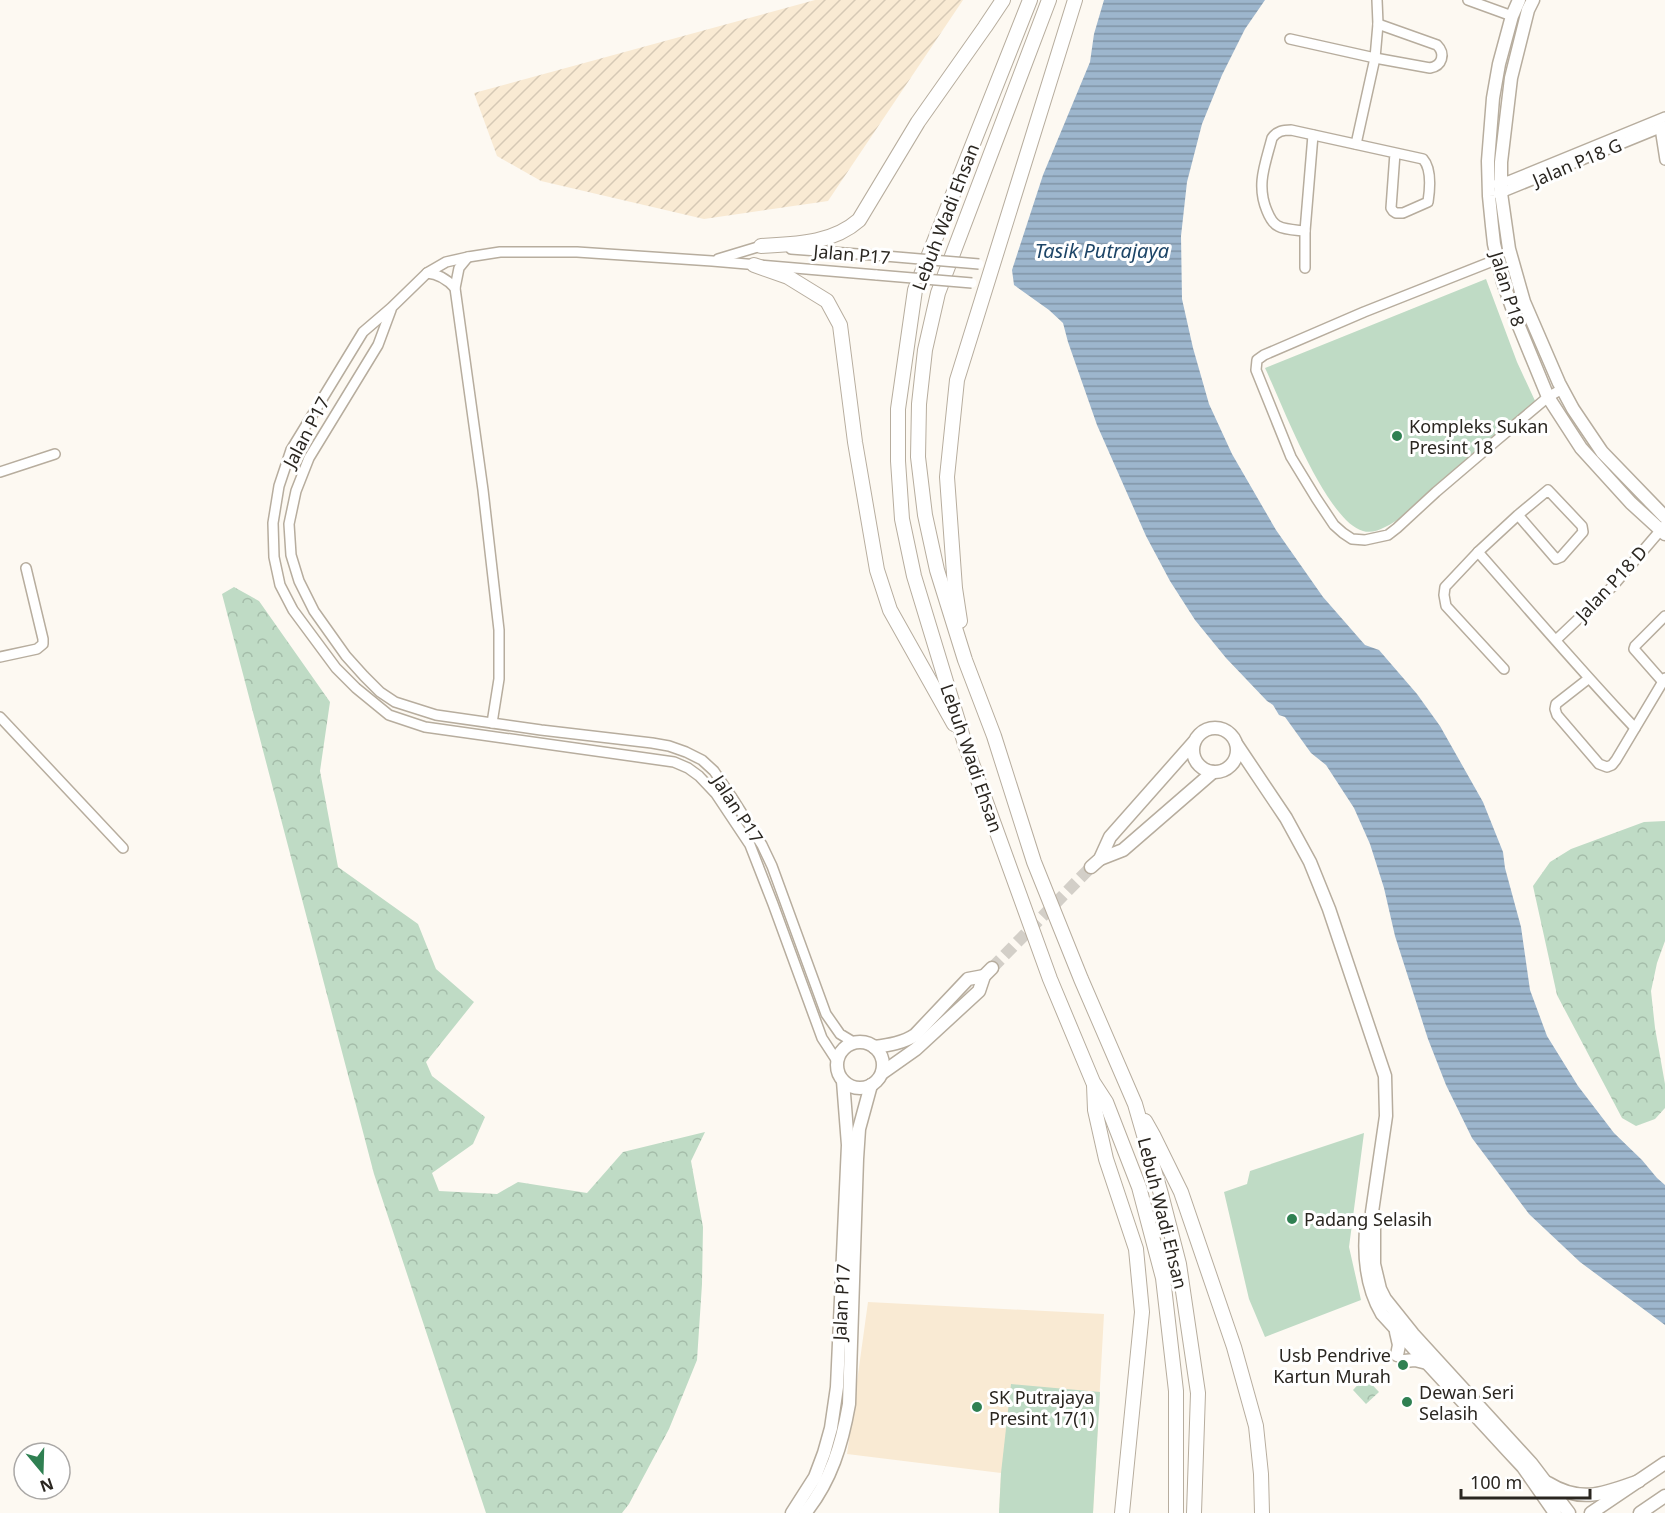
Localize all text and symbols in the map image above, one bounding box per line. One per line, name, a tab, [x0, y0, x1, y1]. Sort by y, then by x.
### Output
street label: Jalan P18 G	[1527, 132, 1625, 192]
street label: Lebuh Wadi Ehsan	[906, 140, 984, 294]
water label: Tasik Putrajaya	[1035, 237, 1169, 264]
street label: Jalan P17	[811, 239, 891, 269]
street label: Jalan P18	[1485, 247, 1531, 329]
street label: Jalan P17	[276, 392, 335, 473]
place label: Kompleks Sukan Presint 18	[1409, 414, 1548, 459]
marker: Kompleks Sukan Presint 18	[1390, 429, 1404, 443]
street label: Jalan P18 D	[1569, 540, 1652, 627]
street label: Lebuh Wadi Ehsan	[935, 681, 1009, 835]
street label: Jalan P17	[706, 768, 769, 848]
street label: Lebuh Wadi Ehsan	[1133, 1135, 1193, 1291]
place label: Padang Selasih	[1304, 1207, 1432, 1231]
marker: Padang Selasih	[1285, 1212, 1299, 1226]
street label: Jalan P17	[827, 1263, 855, 1343]
place label: Usb Pendrive Kartun Murah	[1273, 1343, 1391, 1388]
marker: Usb Pendrive Kartun Murah	[1396, 1358, 1410, 1372]
place label: Dewan Seri Selasih	[1419, 1380, 1514, 1425]
place label: SK Putrajaya Presint 17(1)	[989, 1385, 1094, 1430]
marker: Dewan Seri Selasih	[1400, 1395, 1414, 1409]
marker: SK Putrajaya Presint 17(1)	[970, 1400, 984, 1414]
north arrow	[12, 1441, 72, 1501]
scale bar	[1461, 1462, 1590, 1500]
text: 100 m	[1470, 1470, 1522, 1494]
text: N	[37, 1473, 57, 1498]

